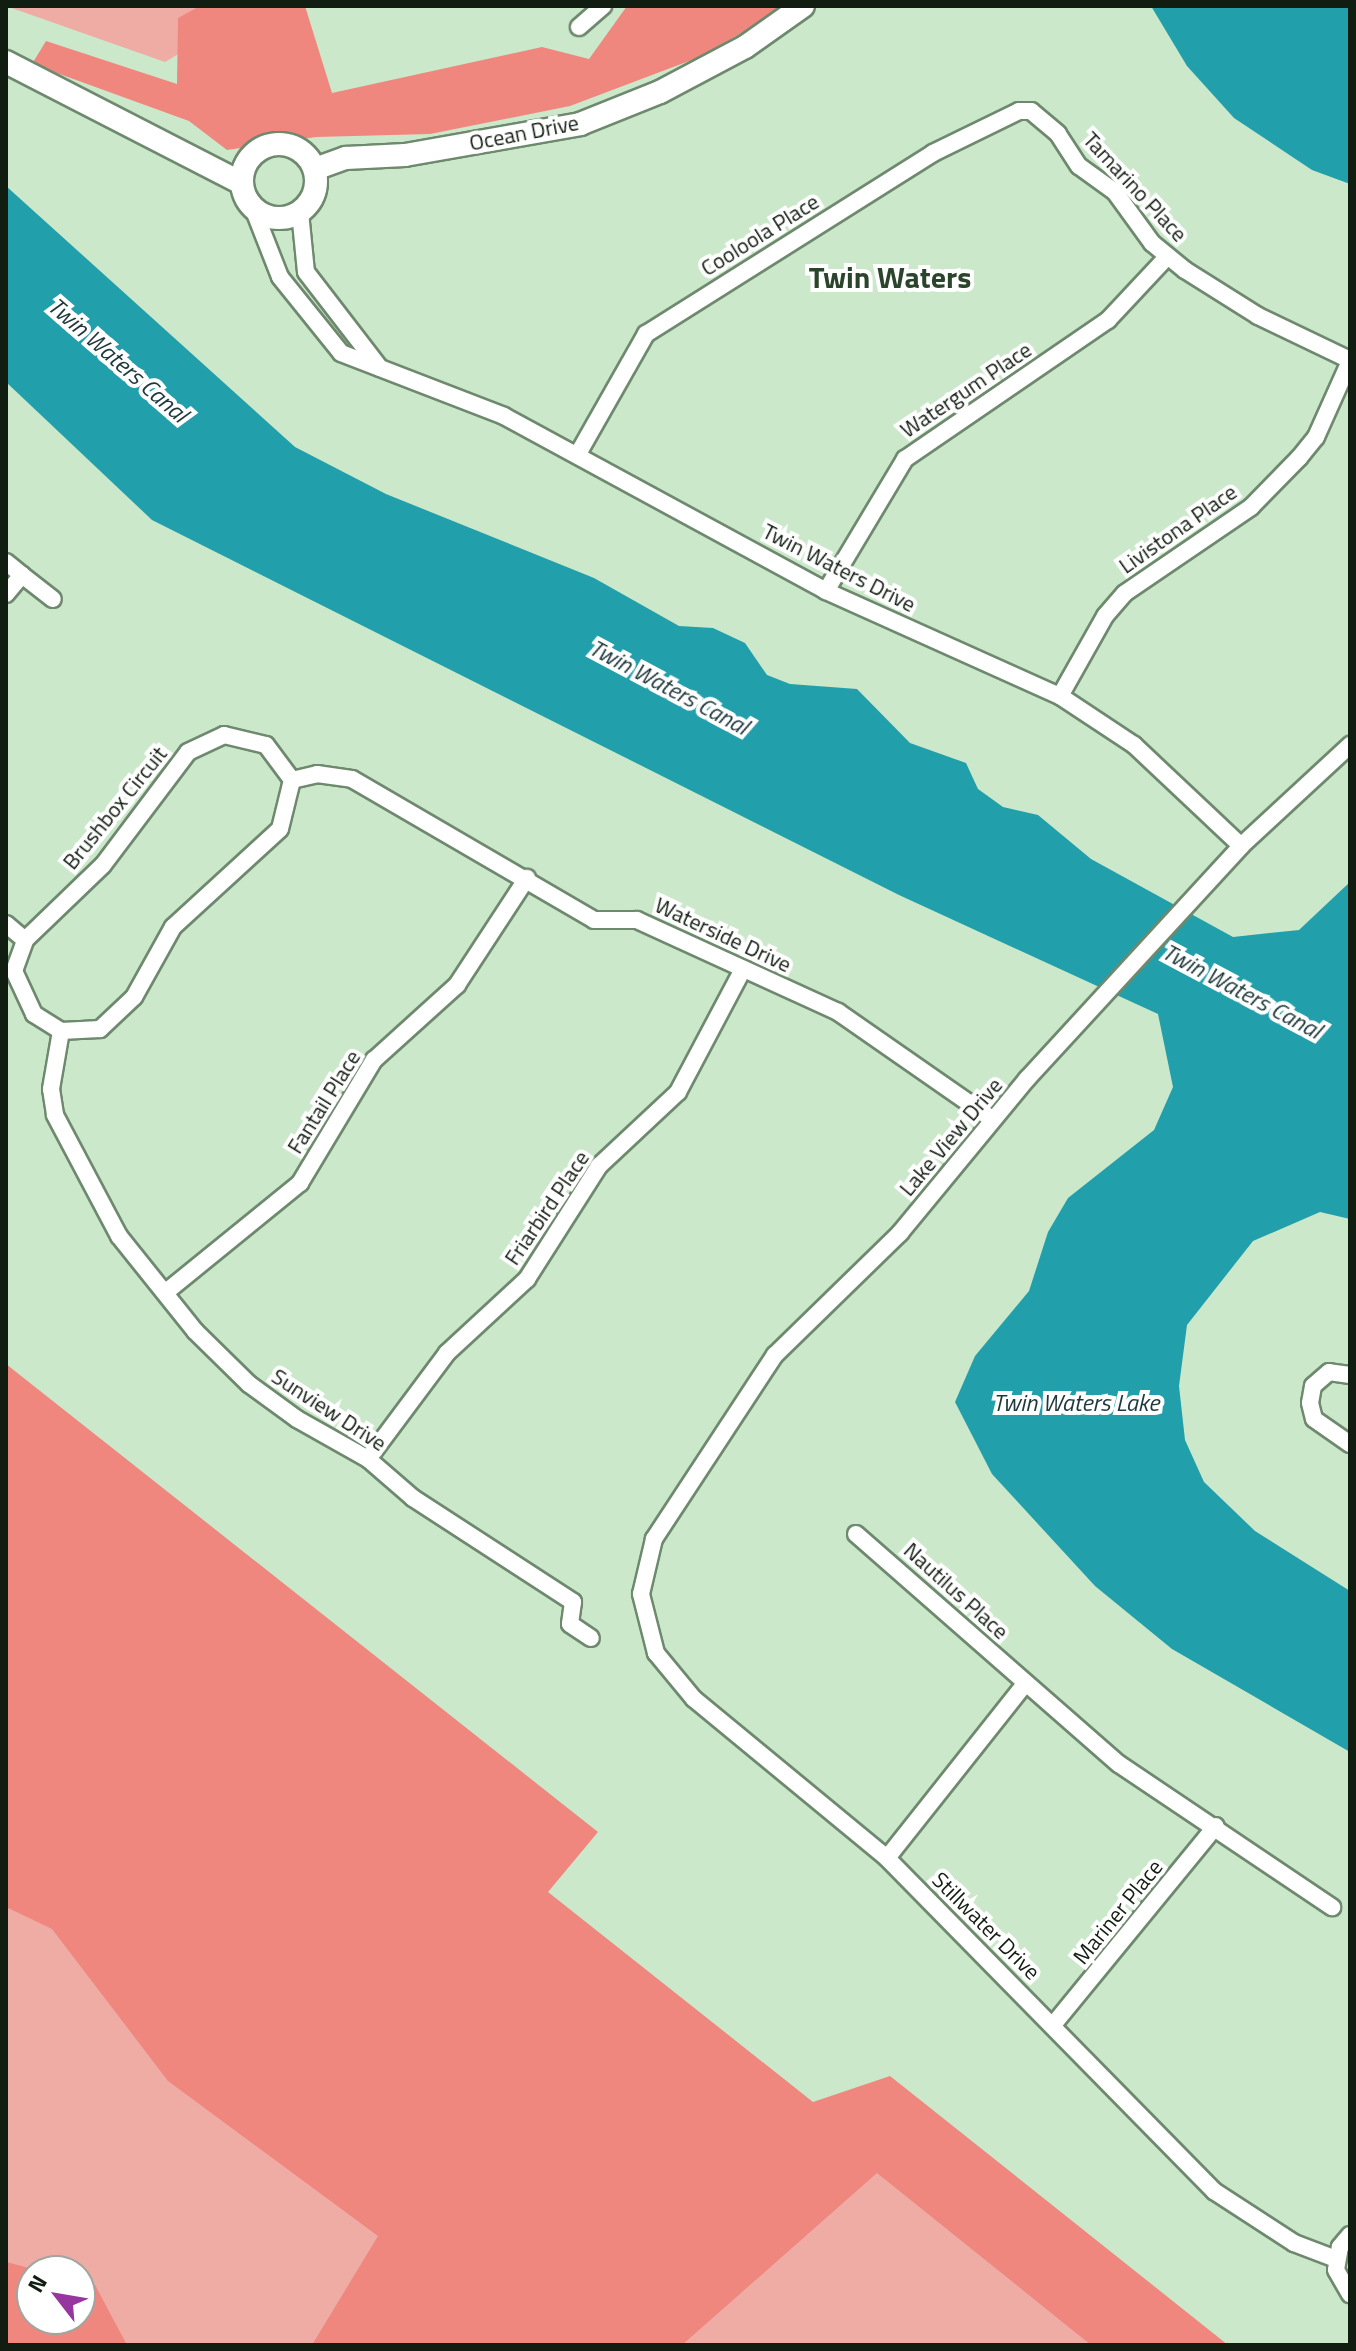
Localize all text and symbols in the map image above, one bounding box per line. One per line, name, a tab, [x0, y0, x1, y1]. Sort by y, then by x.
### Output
street label: Ocean Drive	[467, 109, 581, 157]
street label: Tamarino Place	[1077, 127, 1193, 247]
street label: Cooloola Place	[696, 188, 824, 282]
district label: Twin Waters	[809, 259, 971, 295]
water label: Twin Waters Canal	[42, 291, 194, 429]
street label: Watergum Place	[895, 336, 1037, 444]
street label: Livistona Place	[1114, 479, 1242, 579]
street label: Twin Waters Drive	[758, 518, 920, 618]
water label: Twin Waters Canal	[585, 633, 753, 741]
street label: Brushbox Circuit	[57, 741, 173, 875]
street label: Waterside Drive	[651, 892, 795, 978]
water label: Twin Waters Canal	[1158, 937, 1326, 1045]
street label: Fantail Place	[282, 1045, 366, 1159]
street label: Lake View Drive	[894, 1073, 1008, 1201]
street label: Friarbird Place	[499, 1146, 595, 1270]
street label: Sunview Drive	[267, 1363, 391, 1457]
water label: Twin Waters Lake	[993, 1389, 1159, 1417]
street label: Nautilus Place	[898, 1537, 1014, 1645]
street label: Mariner Place	[1068, 1854, 1168, 1970]
street label: Stillwater Drive	[927, 1867, 1045, 1985]
north arrow	[16, 2255, 96, 2335]
text: N	[19, 2268, 56, 2299]

